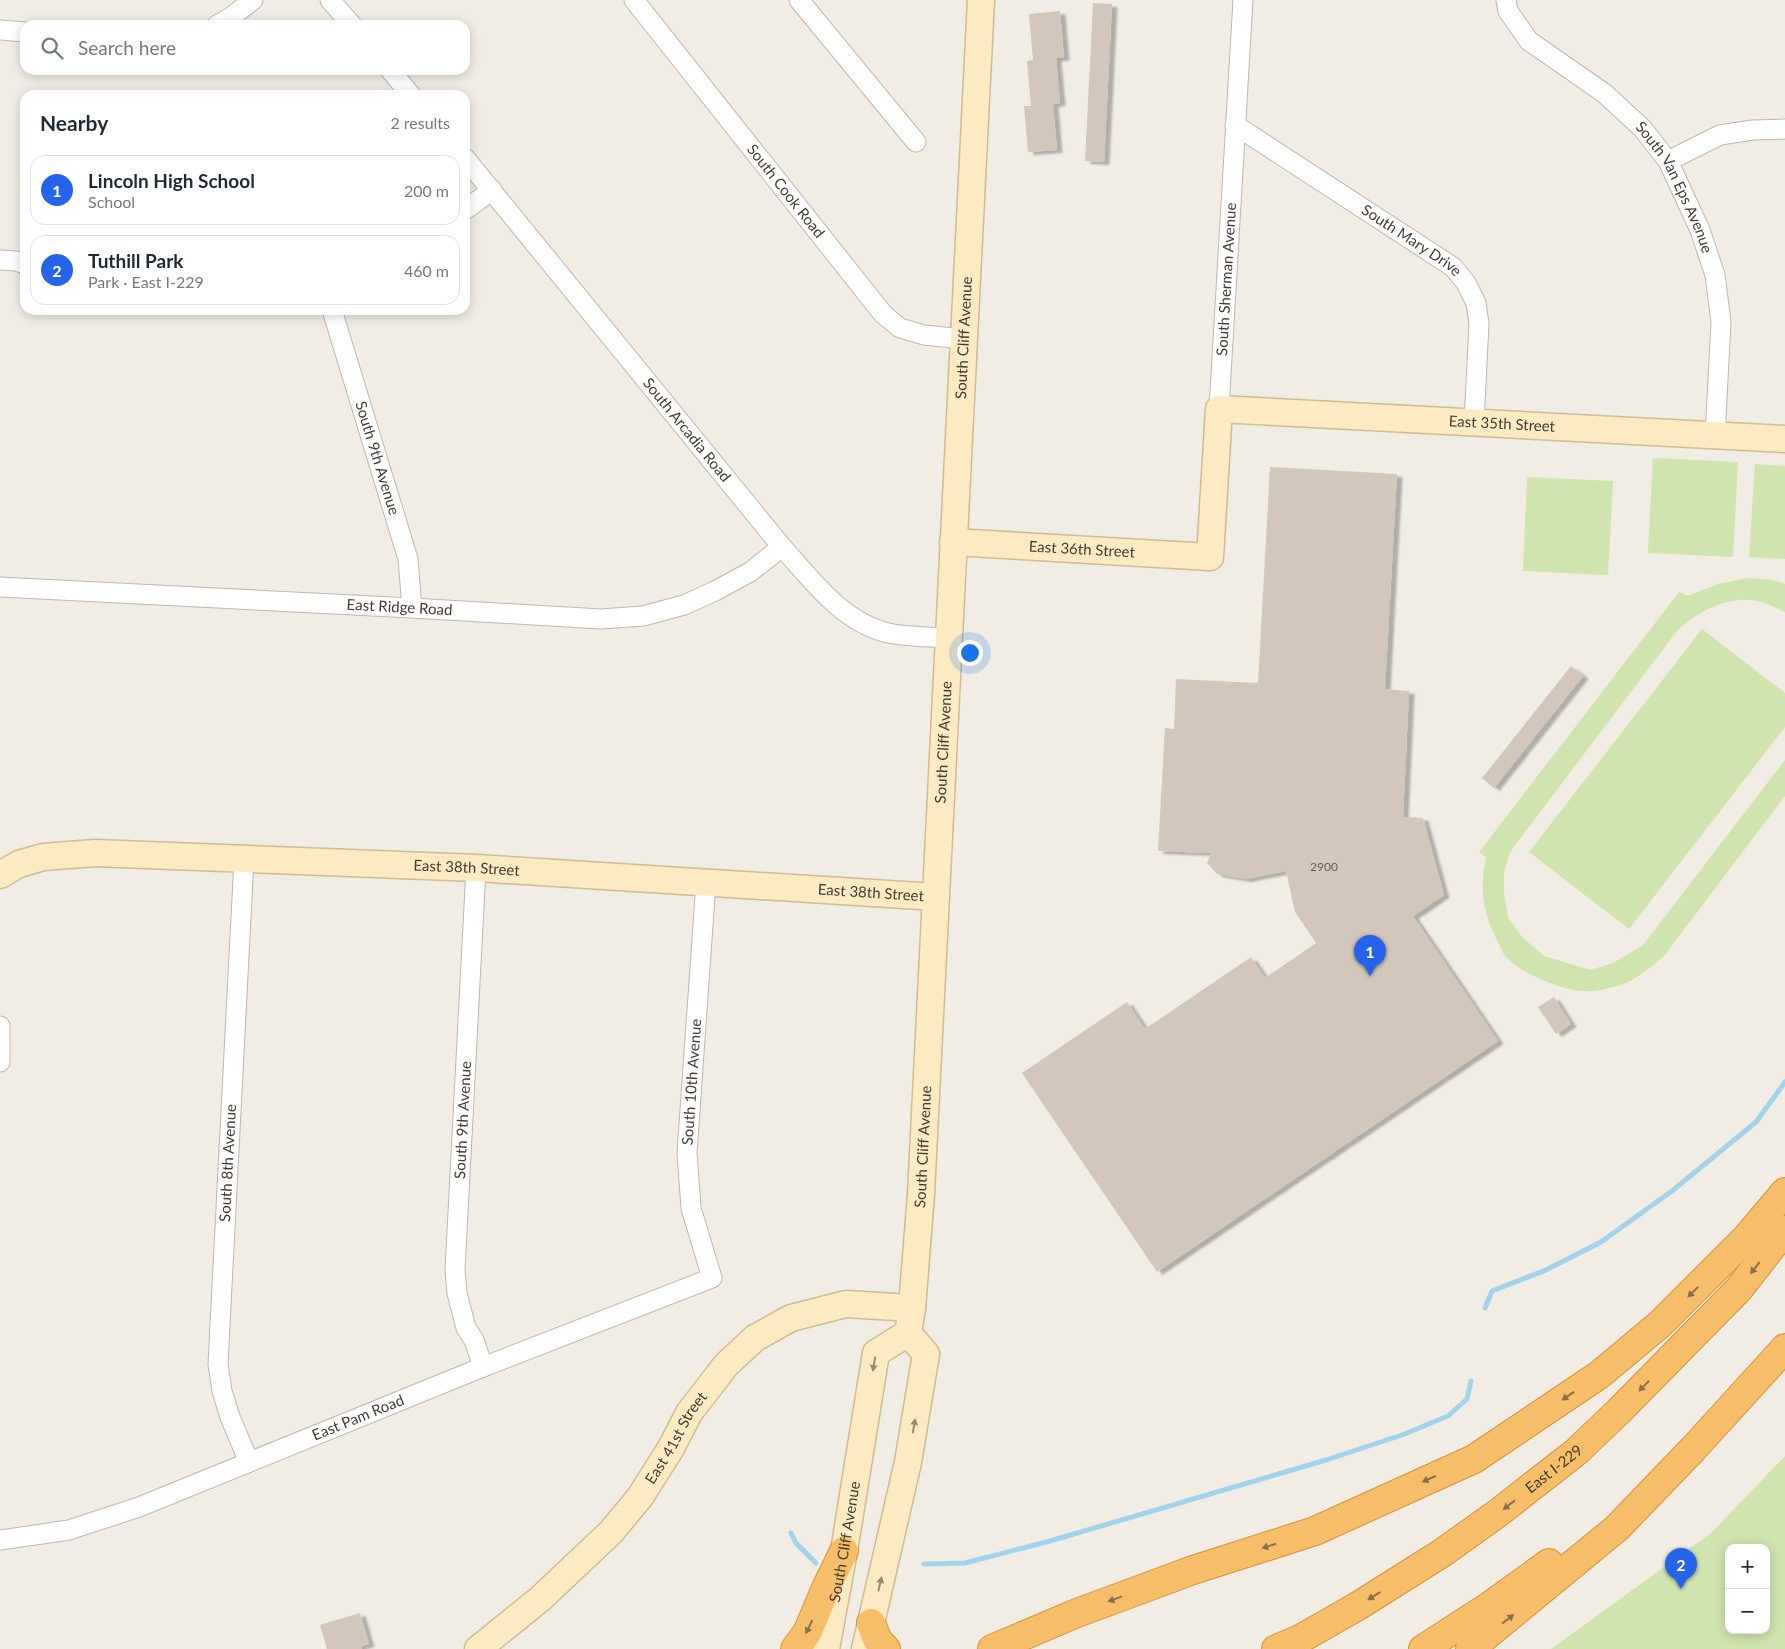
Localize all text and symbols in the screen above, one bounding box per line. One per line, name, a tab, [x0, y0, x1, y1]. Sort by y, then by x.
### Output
search box	[20, 20, 470, 75]
icon: search	[38, 34, 66, 62]
text: Search here	[78, 36, 176, 59]
text: Nearby	[40, 110, 108, 135]
text: 2 results	[390, 113, 450, 132]
street label: South Van Eps Avenue	[1633, 117, 1717, 255]
street label: South Cook Road	[744, 140, 829, 241]
text: Lincoln High School	[88, 169, 255, 192]
text: 1	[52, 181, 62, 200]
text: 200 m	[404, 181, 449, 200]
text: School	[88, 192, 135, 211]
street label: South Mary Drive	[1359, 200, 1466, 279]
street label: South Sherman Avenue	[1212, 202, 1239, 356]
text: Tuthill Park	[88, 249, 183, 272]
text: 2	[52, 261, 62, 280]
text: 460 m	[404, 261, 449, 280]
text: Park · East I-229	[88, 272, 204, 291]
street label: South Cliff Avenue	[951, 276, 975, 399]
street label: South Arcadia Road	[640, 374, 735, 485]
street label: South 9th Avenue	[352, 399, 404, 517]
street label: East 35th Street	[1448, 411, 1556, 435]
street label: East 36th Street	[1028, 536, 1136, 561]
street label: East Ridge Road	[346, 595, 453, 618]
your location	[957, 640, 983, 666]
street label: South Cliff Avenue	[931, 680, 955, 804]
street label: East 38th Street	[413, 856, 521, 879]
house number: 2900	[1310, 859, 1338, 874]
street label: East 38th Street	[817, 880, 925, 904]
pin: 1	[1354, 935, 1386, 976]
street label: South 10th Avenue	[678, 1018, 704, 1146]
street label: South 9th Avenue	[450, 1060, 474, 1179]
street label: South Cliff Avenue	[910, 1085, 934, 1208]
street label: South 8th Avenue	[215, 1103, 239, 1222]
one-way arrow	[1749, 1261, 1760, 1274]
one-way arrow	[1687, 1286, 1699, 1298]
one-way arrow	[870, 1356, 878, 1372]
one-way arrow	[1638, 1380, 1650, 1392]
street label: East 41st Street	[641, 1387, 710, 1487]
street label: East Pam Road	[309, 1390, 406, 1444]
one-way arrow	[1561, 1391, 1575, 1401]
one-way arrow	[910, 1417, 918, 1433]
street label: East I-229	[1521, 1441, 1586, 1496]
one-way arrow	[1422, 1476, 1436, 1484]
street label: South Cliff Avenue	[825, 1480, 863, 1603]
one-way arrow	[1502, 1500, 1516, 1510]
one-way arrow	[1261, 1542, 1276, 1550]
map controls	[1725, 1544, 1770, 1634]
button: +	[1725, 1544, 1770, 1589]
pin: 2	[1665, 1548, 1697, 1589]
one-way arrow	[876, 1577, 884, 1592]
button: −	[1725, 1589, 1770, 1634]
one-way arrow	[1368, 1592, 1381, 1601]
one-way arrow	[1107, 1595, 1122, 1603]
one-way arrow	[1501, 1613, 1514, 1624]
one-way arrow	[805, 1620, 813, 1634]

